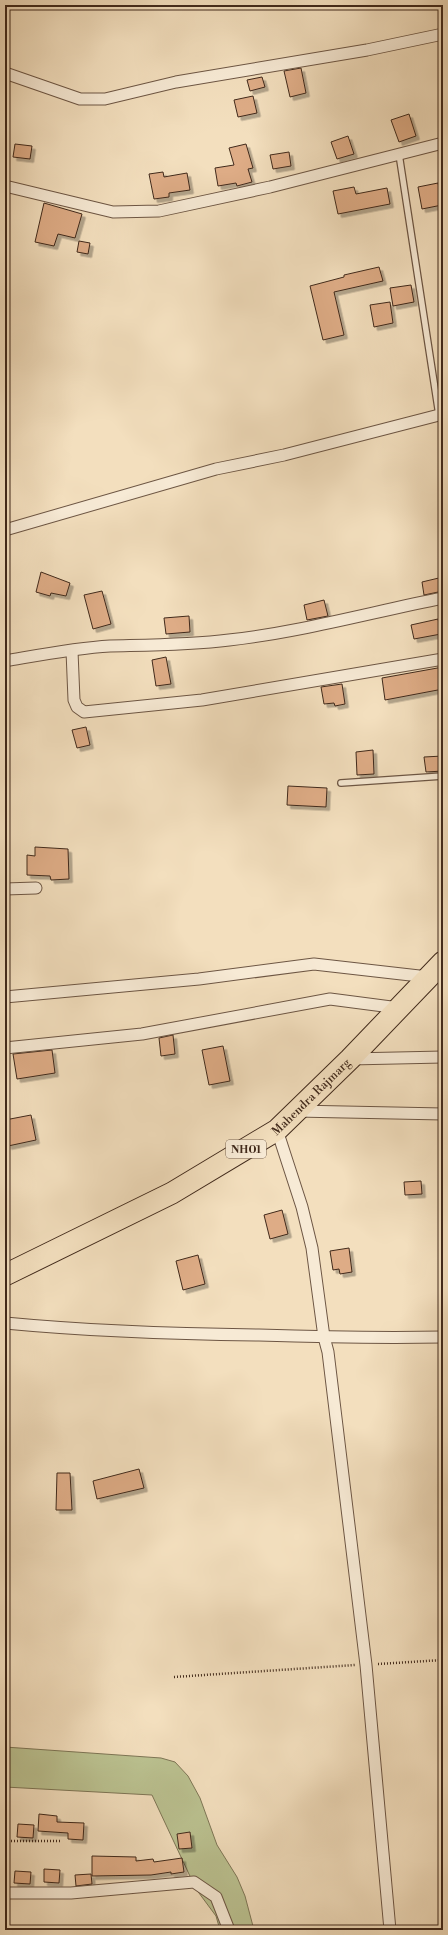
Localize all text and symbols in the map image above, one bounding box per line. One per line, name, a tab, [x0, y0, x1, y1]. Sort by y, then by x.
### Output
street label: Mahendra Rajmarg	[269, 1055, 354, 1139]
road number: NH01	[226, 1140, 266, 1158]

